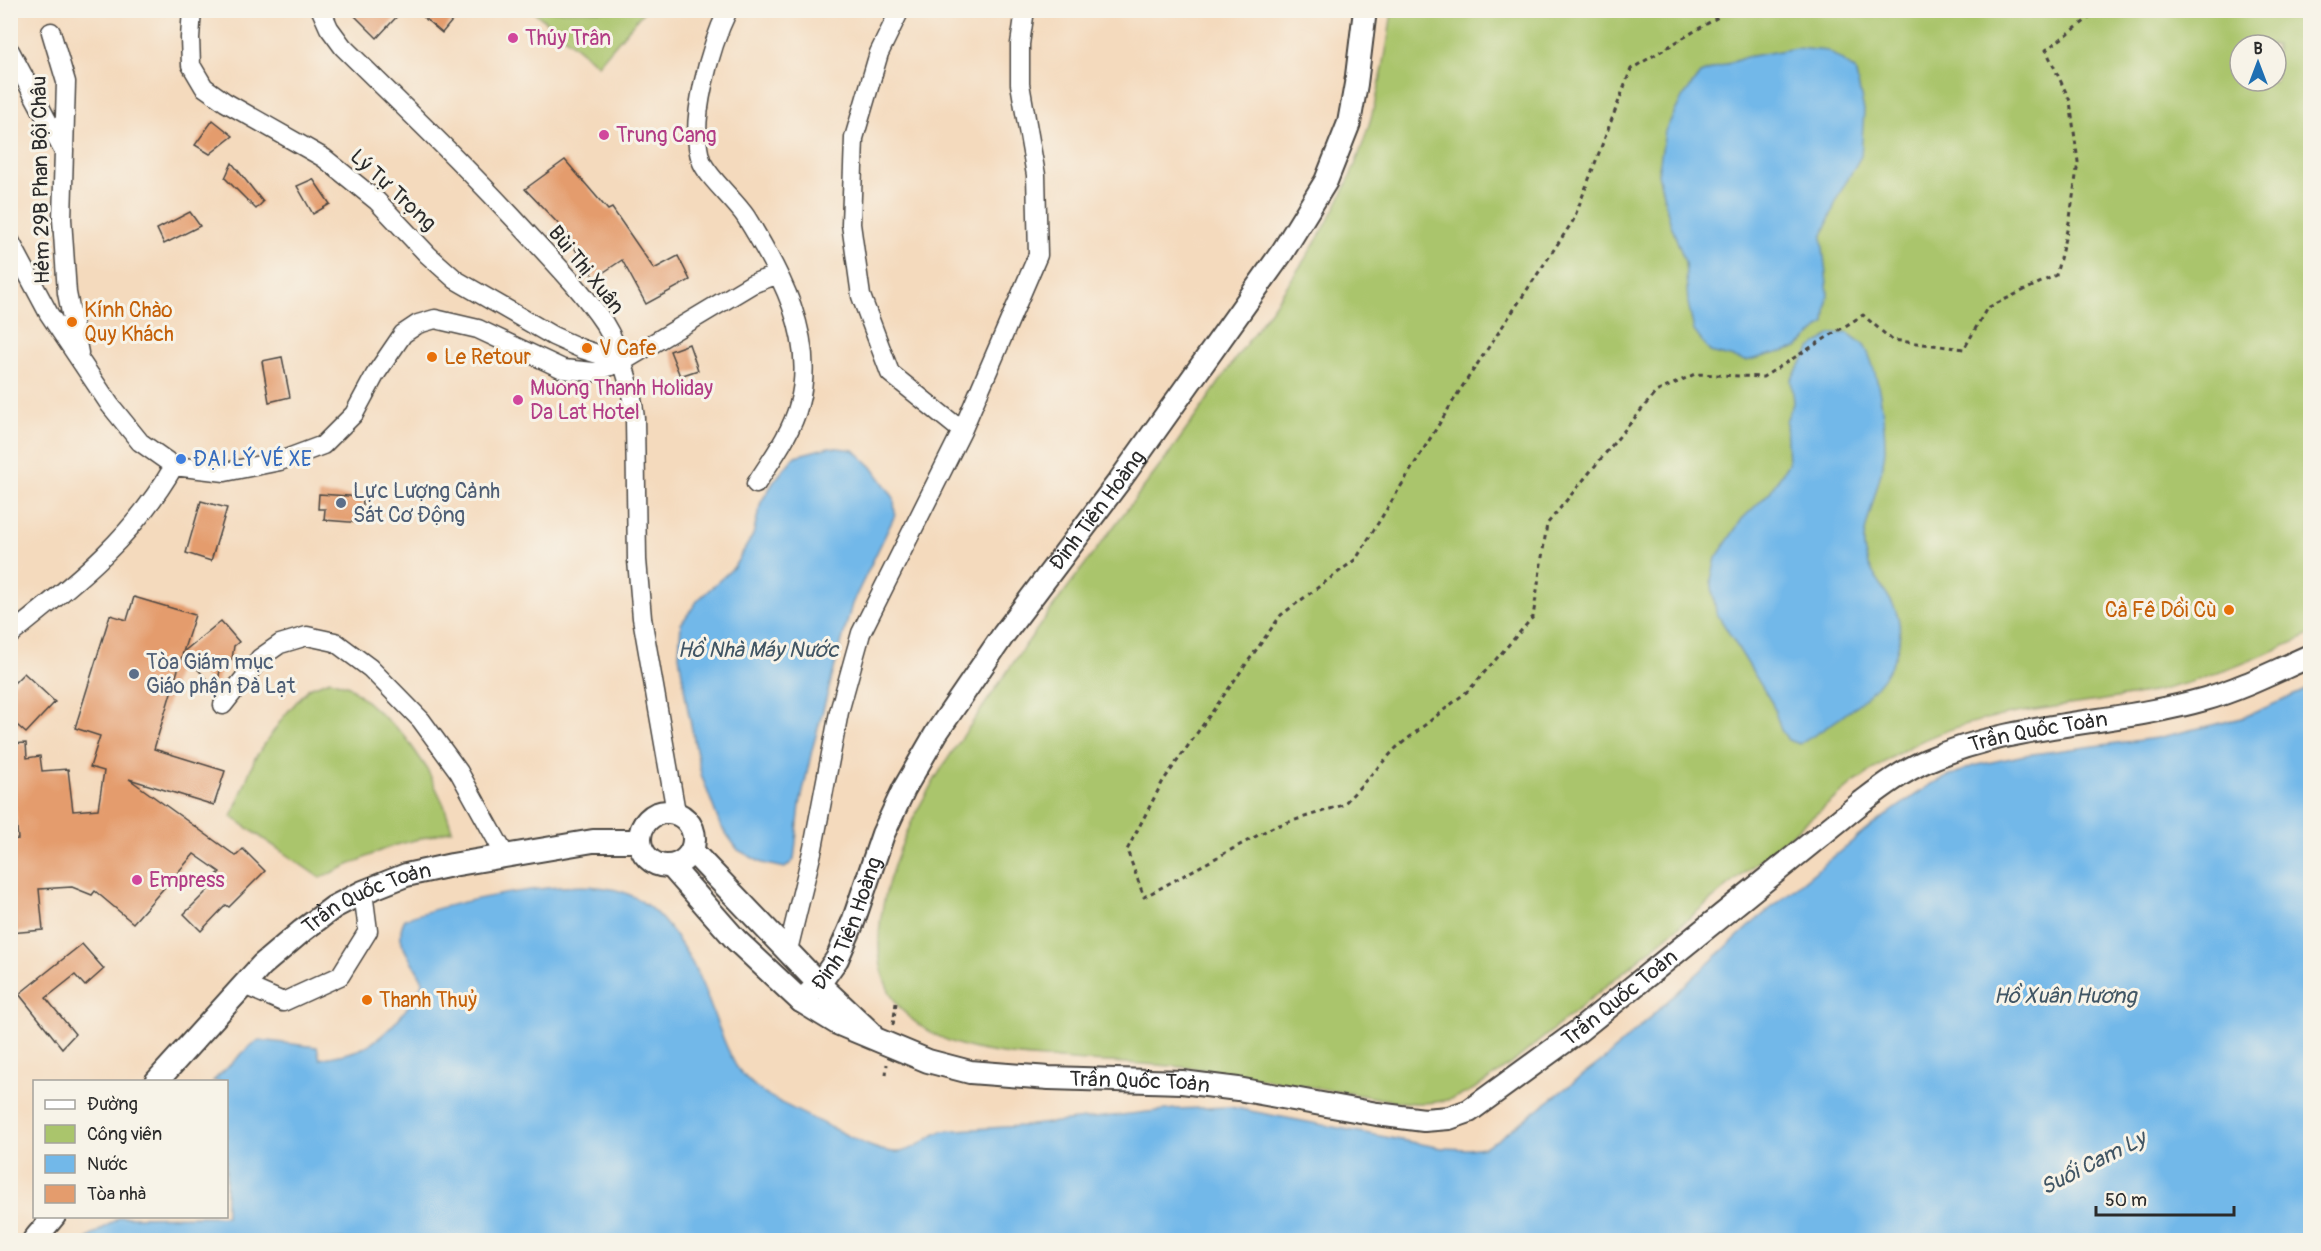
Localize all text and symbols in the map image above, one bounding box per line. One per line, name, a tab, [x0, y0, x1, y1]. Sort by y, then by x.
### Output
place label: Thúy Trân	[525, 25, 611, 52]
marker: Thúy Trân	[506, 31, 520, 45]
north arrow	[2228, 33, 2288, 93]
text: B	[2253, 39, 2263, 59]
street label: Hẻm 29B Phan Bội Châu	[26, 76, 56, 284]
place label: Trung Cang	[616, 122, 717, 149]
marker: Trung Cang	[597, 128, 611, 142]
street label: Lý Tự Trọng	[344, 143, 442, 237]
street label: Bùi Thị Xuân	[542, 220, 630, 320]
place label: Kính Chào Quy Khách	[84, 297, 174, 348]
marker: Kính Chào Quy Khách	[65, 315, 79, 329]
place label: V Cafe	[599, 335, 657, 362]
marker: V Cafe	[580, 341, 594, 355]
place label: Le Retour	[444, 344, 532, 371]
marker: Le Retour	[425, 350, 439, 364]
place label: Muong Thanh Holiday Da Lat Hotel	[530, 375, 713, 426]
marker: Muong Thanh Holiday Da Lat Hotel	[511, 393, 525, 407]
street label: Đinh Tiên Hoàng	[1043, 445, 1151, 576]
place label: ĐẠI LÝ VÉ XE	[193, 446, 312, 473]
marker: ĐẠI LÝ VÉ XE	[174, 452, 188, 466]
place label: Lực Lượng Cảnh Sát Cơ Động	[353, 478, 500, 529]
marker: Lực Lượng Cảnh Sát Cơ Động	[334, 496, 348, 510]
place label: Cà Fê Dồi Cù	[2105, 596, 2217, 624]
marker: Cà Fê Dồi Cù	[2222, 603, 2236, 617]
water label: Hồ Nhà Máy Nước	[678, 636, 840, 664]
place label: Tòa Giám mục Giáo phận Đà Lạt	[146, 649, 296, 700]
marker: Tòa Giám mục Giáo phận Đà Lạt	[127, 667, 141, 681]
street label: Trần Quốc Toản	[1965, 705, 2109, 758]
street label: Đinh Tiên Hoàng	[805, 853, 888, 996]
street label: Trần Quốc Toản	[297, 856, 433, 940]
place label: Empress	[149, 867, 225, 894]
marker: Empress	[130, 873, 144, 887]
street label: Trần Quốc Toản	[1557, 943, 1683, 1052]
water label: Hồ Xuân Hương	[1994, 982, 2138, 1010]
place label: Thanh Thuỷ	[379, 987, 477, 1014]
marker: Thanh Thuỷ	[360, 993, 374, 1007]
street label: Trần Quốc Toản	[1069, 1065, 1212, 1099]
legend	[33, 1080, 228, 1218]
text: Đường	[87, 1093, 138, 1116]
text: Công viên	[87, 1123, 162, 1146]
water label: Suối Cam Ly	[2036, 1123, 2153, 1201]
text: Nước	[87, 1153, 128, 1176]
scale bar	[2096, 1179, 2234, 1217]
text: Tòa nhà	[87, 1183, 146, 1206]
text: 50 m	[2105, 1189, 2147, 1212]

